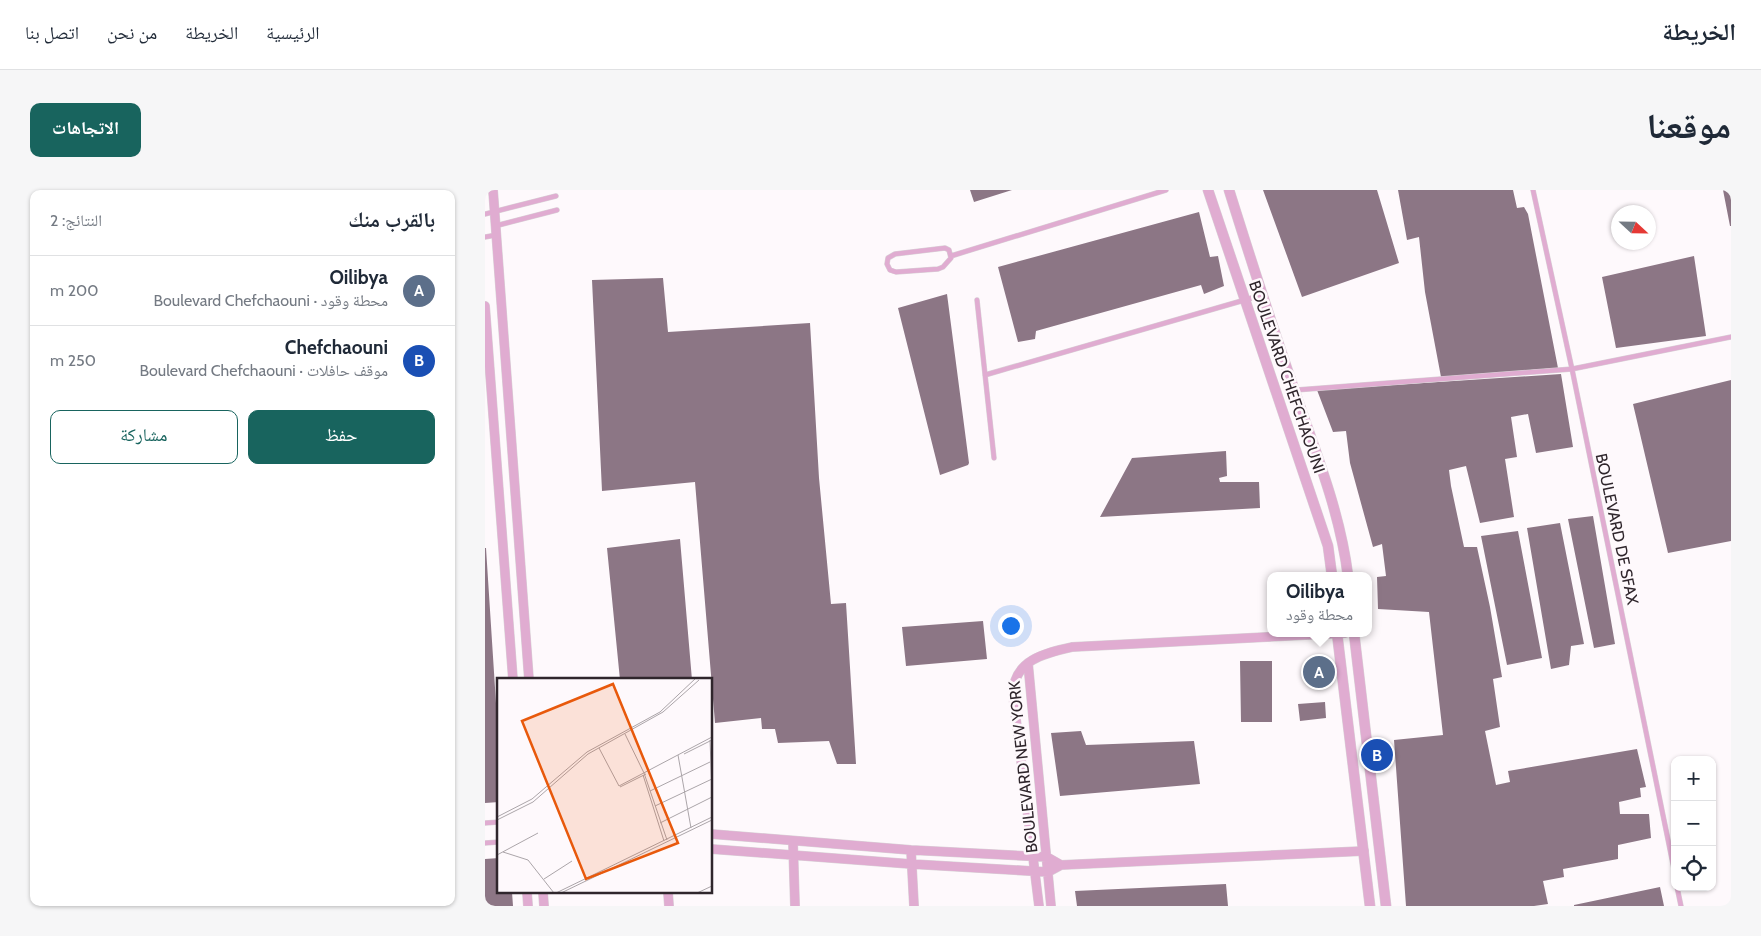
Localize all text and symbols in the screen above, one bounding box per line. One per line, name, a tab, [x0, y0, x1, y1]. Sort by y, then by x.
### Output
text: الخريطة	[1662, 17, 1736, 46]
text: اتصل بنا	[25, 22, 79, 44]
text: من نحن	[107, 22, 157, 44]
text: الخريطة	[185, 22, 238, 44]
text: الرئيسية	[266, 22, 320, 44]
button: الاتجاهات	[30, 103, 141, 157]
text: موقعنا	[1646, 104, 1731, 147]
north arrow	[1611, 205, 1656, 250]
text: بالقرب منك	[348, 207, 435, 232]
text: النتائج: 2	[50, 211, 102, 230]
text: Oilibya	[329, 266, 388, 289]
street label: BOULEVARD CHEFCHAOUNI	[1245, 278, 1329, 476]
text: 200 m	[50, 281, 98, 300]
text: A	[414, 281, 424, 300]
text: محطة وقود · Boulevard Chefchaouni	[153, 291, 388, 310]
text: Chefchaouni	[285, 336, 388, 359]
text: 250 m	[50, 351, 96, 370]
text: B	[414, 351, 424, 370]
text: موقف حافلات · Boulevard Chefchaouni	[139, 361, 388, 380]
button: مشاركة	[50, 410, 238, 464]
button: حفظ	[248, 410, 435, 464]
street label: BOULEVARD DE SFAX	[1592, 452, 1642, 607]
popup	[1267, 572, 1372, 637]
text: Oilibya	[1286, 580, 1345, 603]
text: محطة وقود	[1286, 605, 1353, 624]
your location	[998, 613, 1024, 639]
pin: A	[1303, 653, 1335, 691]
inset map	[497, 678, 713, 894]
street label: BOULEVARD NEW YORK	[1005, 680, 1041, 854]
pin: B	[1361, 736, 1393, 774]
map controls	[1671, 756, 1716, 891]
button: +	[1671, 756, 1716, 801]
button: −	[1671, 801, 1716, 846]
button: locate	[1671, 846, 1716, 891]

